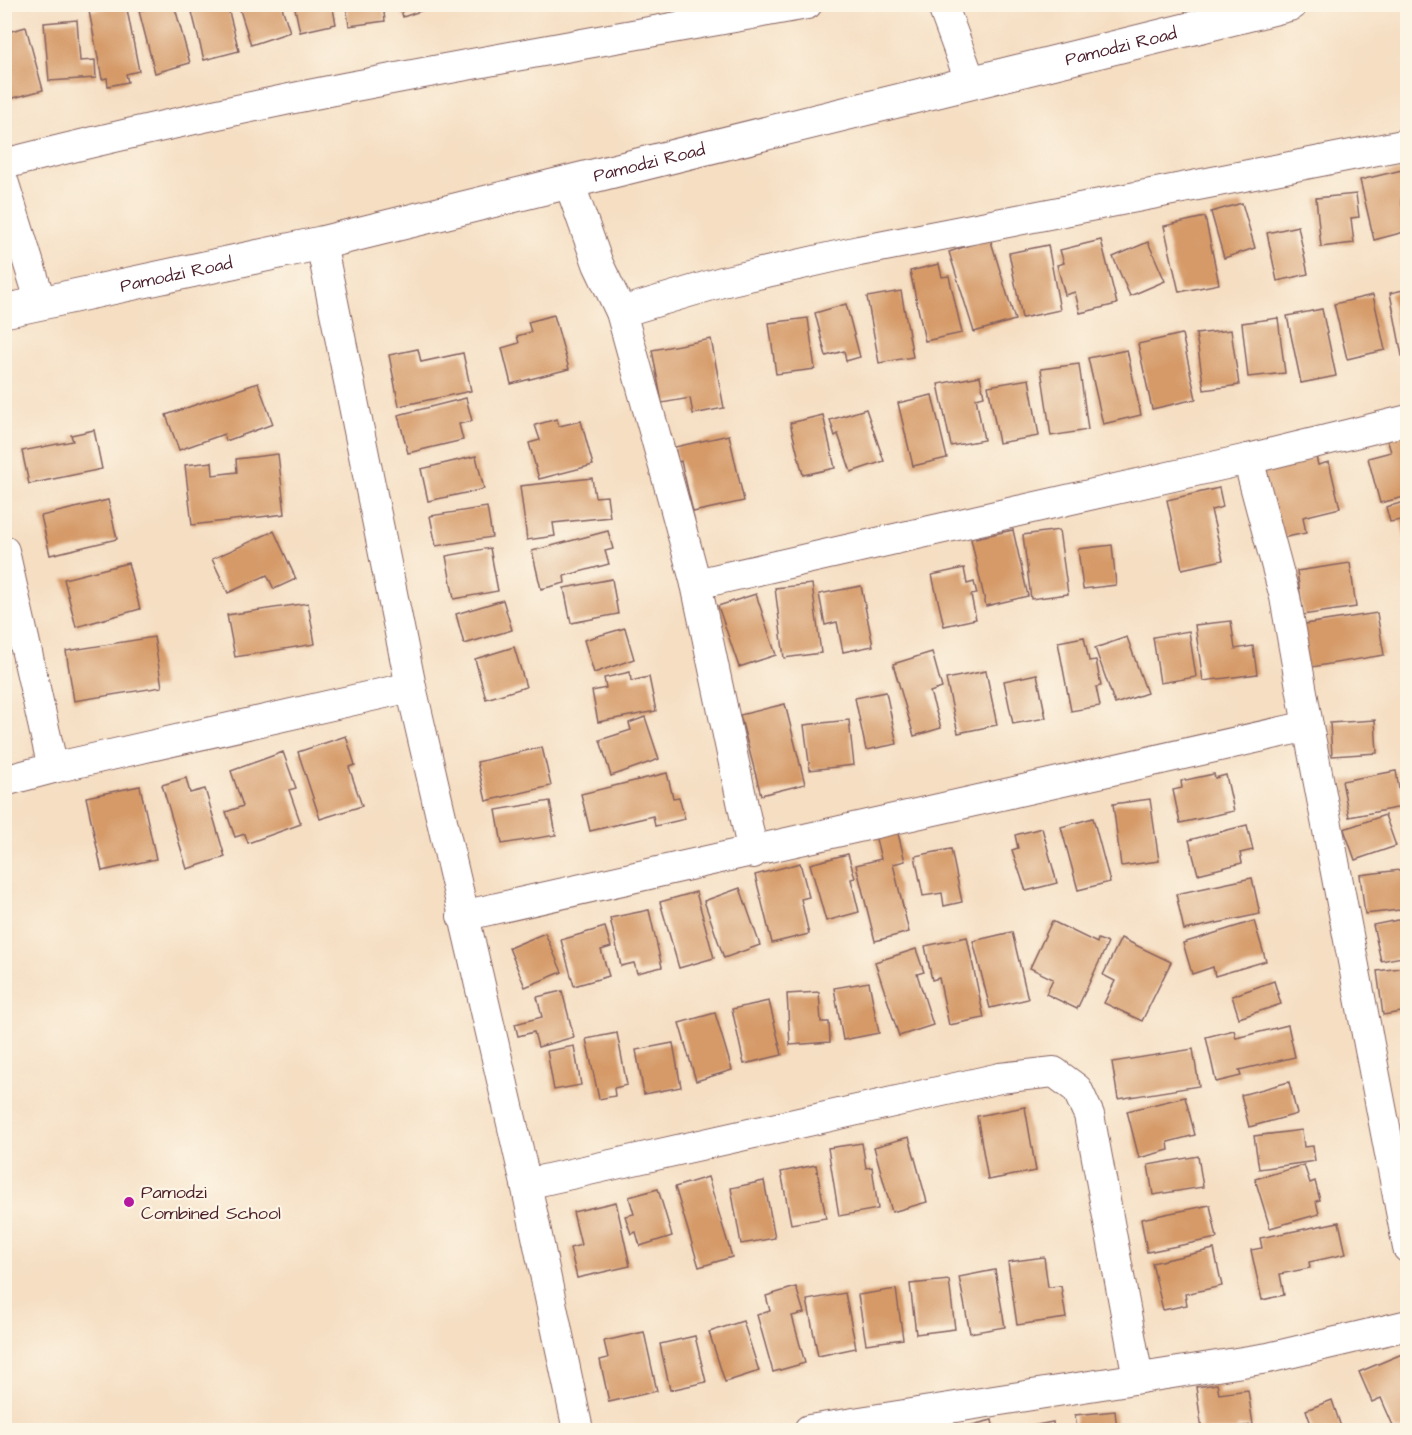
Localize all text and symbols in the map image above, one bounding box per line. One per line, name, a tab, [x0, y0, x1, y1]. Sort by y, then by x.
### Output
street label: Pamodzi Road	[1063, 21, 1179, 72]
street label: Pamodzi Road	[591, 137, 708, 188]
street label: Pamodzi Road	[118, 250, 235, 299]
place label: Pamodzi Combined School	[141, 1180, 281, 1226]
marker: Pamodzi Combined School	[122, 1195, 136, 1209]

